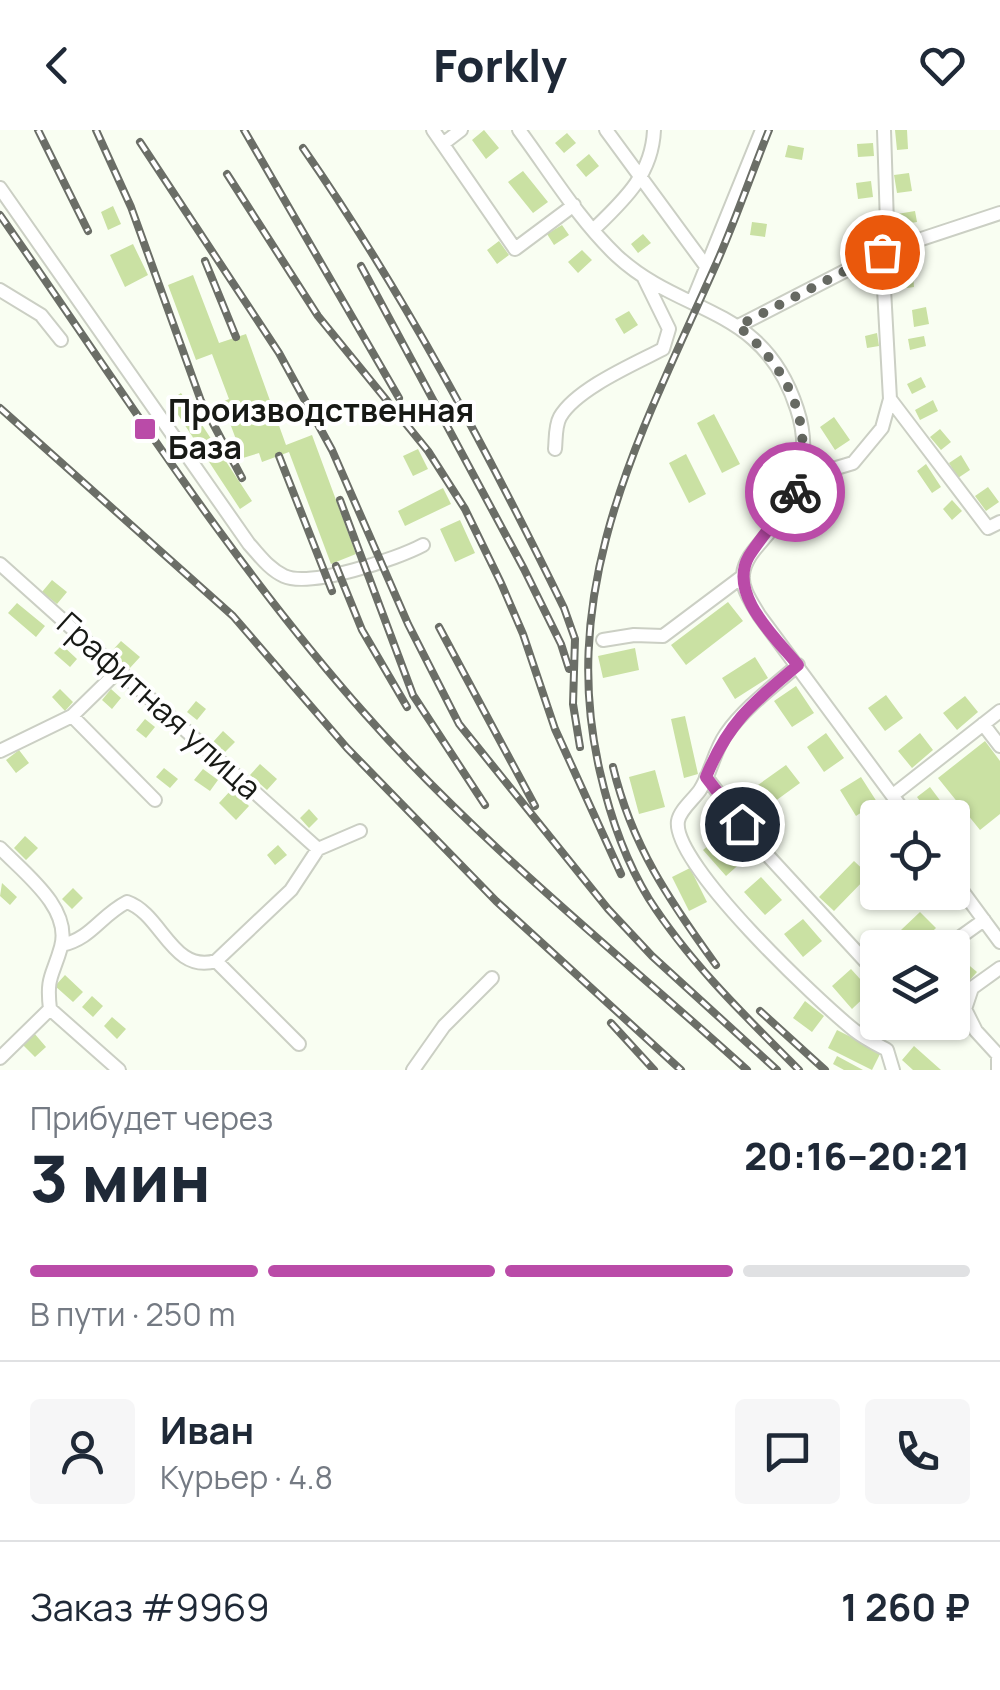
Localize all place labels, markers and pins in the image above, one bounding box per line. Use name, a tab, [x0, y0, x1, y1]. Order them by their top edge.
pin	[840, 210, 925, 295]
place label: Производственная База	[168, 388, 474, 469]
marker: Производственная База	[132, 416, 158, 442]
pin	[700, 782, 785, 867]

